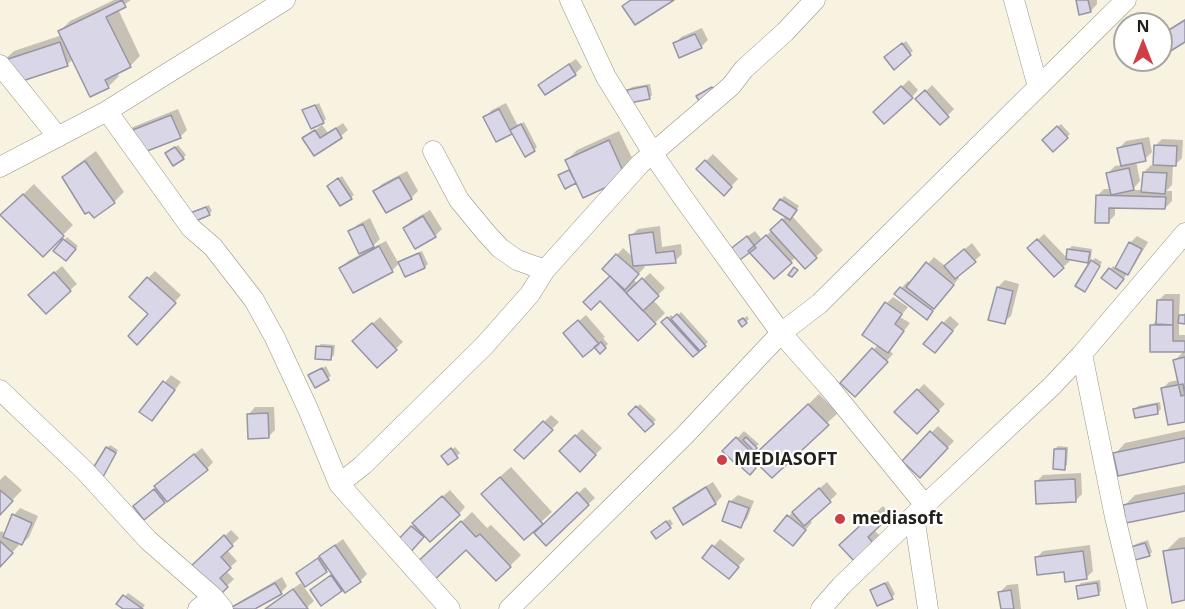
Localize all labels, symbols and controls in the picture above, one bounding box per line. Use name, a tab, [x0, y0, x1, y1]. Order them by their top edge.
north arrow	[1113, 12, 1173, 72]
text: N	[1136, 15, 1150, 37]
place label: MEDIASOFT	[734, 449, 837, 471]
marker: MEDIASOFT	[715, 453, 729, 467]
place label: mediasoft	[852, 508, 943, 530]
marker: mediasoft	[833, 512, 847, 526]

